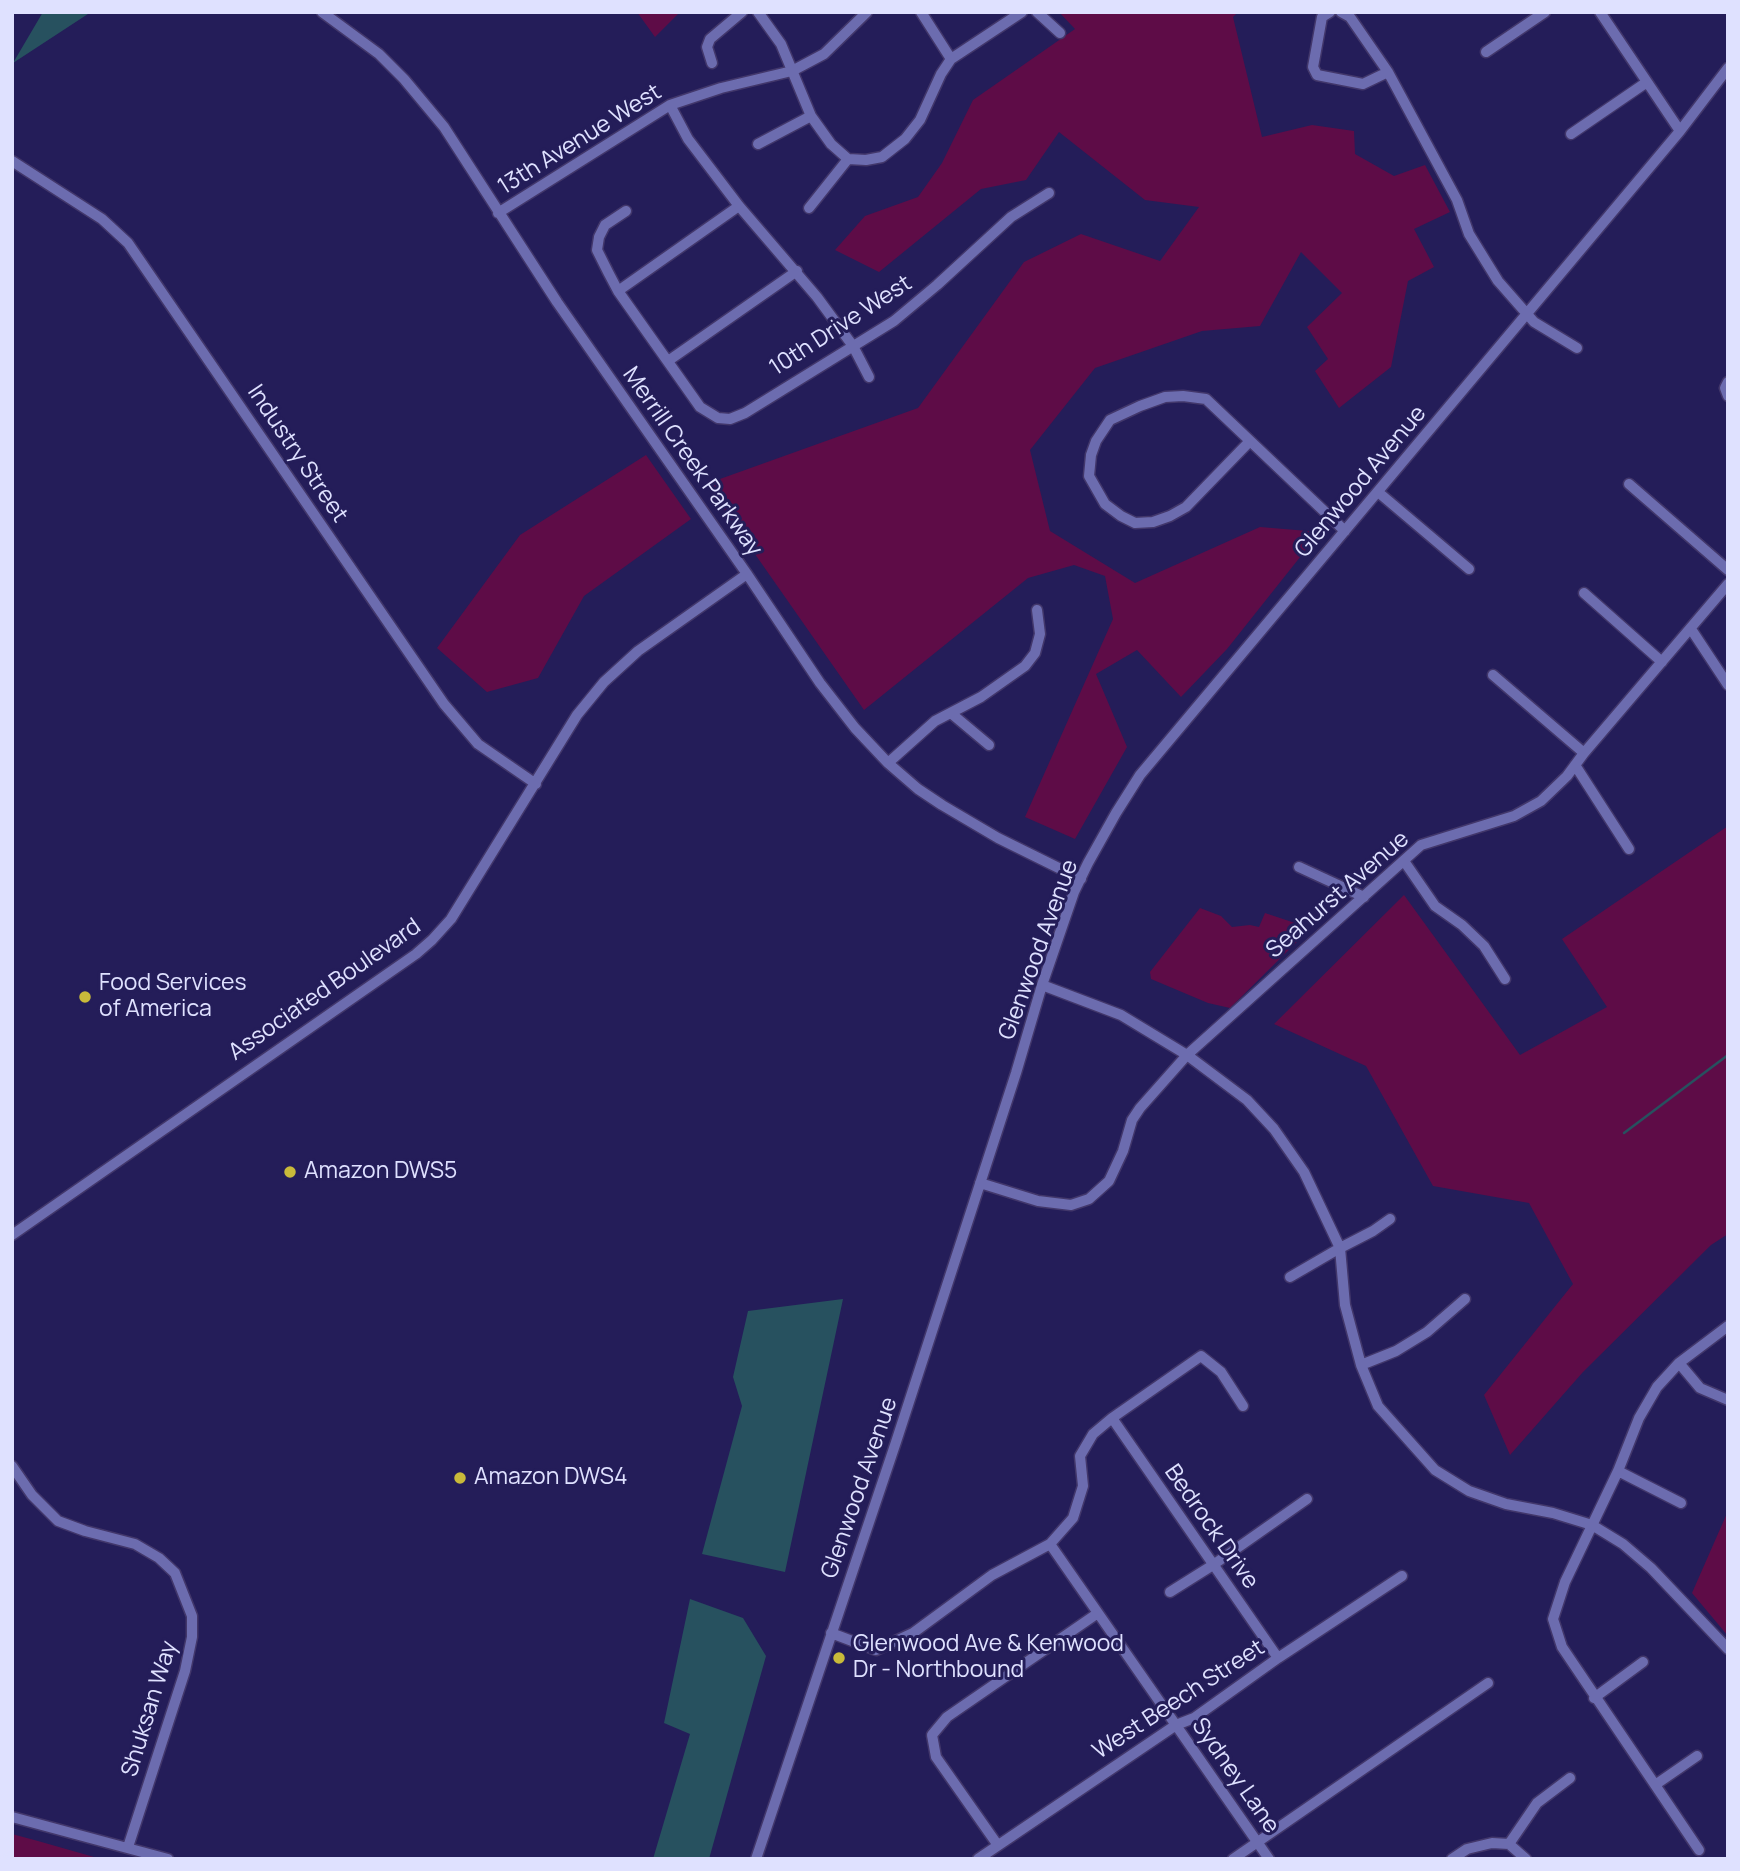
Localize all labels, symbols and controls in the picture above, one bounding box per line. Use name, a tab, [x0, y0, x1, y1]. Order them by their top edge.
street label: 13th Avenue West	[493, 79, 667, 201]
street label: 10th Drive West	[765, 270, 917, 382]
street label: Merrill Creek Parkway	[616, 362, 768, 562]
street label: Industry Street	[241, 380, 353, 528]
street label: Glenwood Avenue	[1289, 400, 1433, 564]
street label: Seahurst Avenue	[1261, 826, 1415, 964]
street label: Glenwood Avenue	[994, 856, 1084, 1044]
street label: Associated Boulevard	[224, 913, 426, 1067]
place label: Food Services of America	[99, 970, 247, 1024]
marker: Food Services of America	[77, 989, 93, 1005]
place label: Amazon DWS5	[304, 1158, 457, 1186]
marker: Amazon DWS5	[282, 1164, 298, 1180]
street label: Glenwood Avenue	[816, 1394, 904, 1582]
street label: Bedrock Drive	[1158, 1460, 1264, 1594]
place label: Amazon DWS4	[474, 1464, 628, 1492]
marker: Amazon DWS4	[452, 1470, 468, 1486]
place label: Glenwood Ave & Kenwood Dr - Northbound	[853, 1631, 1124, 1685]
street label: West Beech Street	[1088, 1634, 1270, 1766]
street label: Shuksan Way	[116, 1638, 184, 1780]
marker: Glenwood Ave & Kenwood Dr - Northbound	[831, 1650, 847, 1666]
street label: Sydney Lane	[1185, 1713, 1285, 1839]

